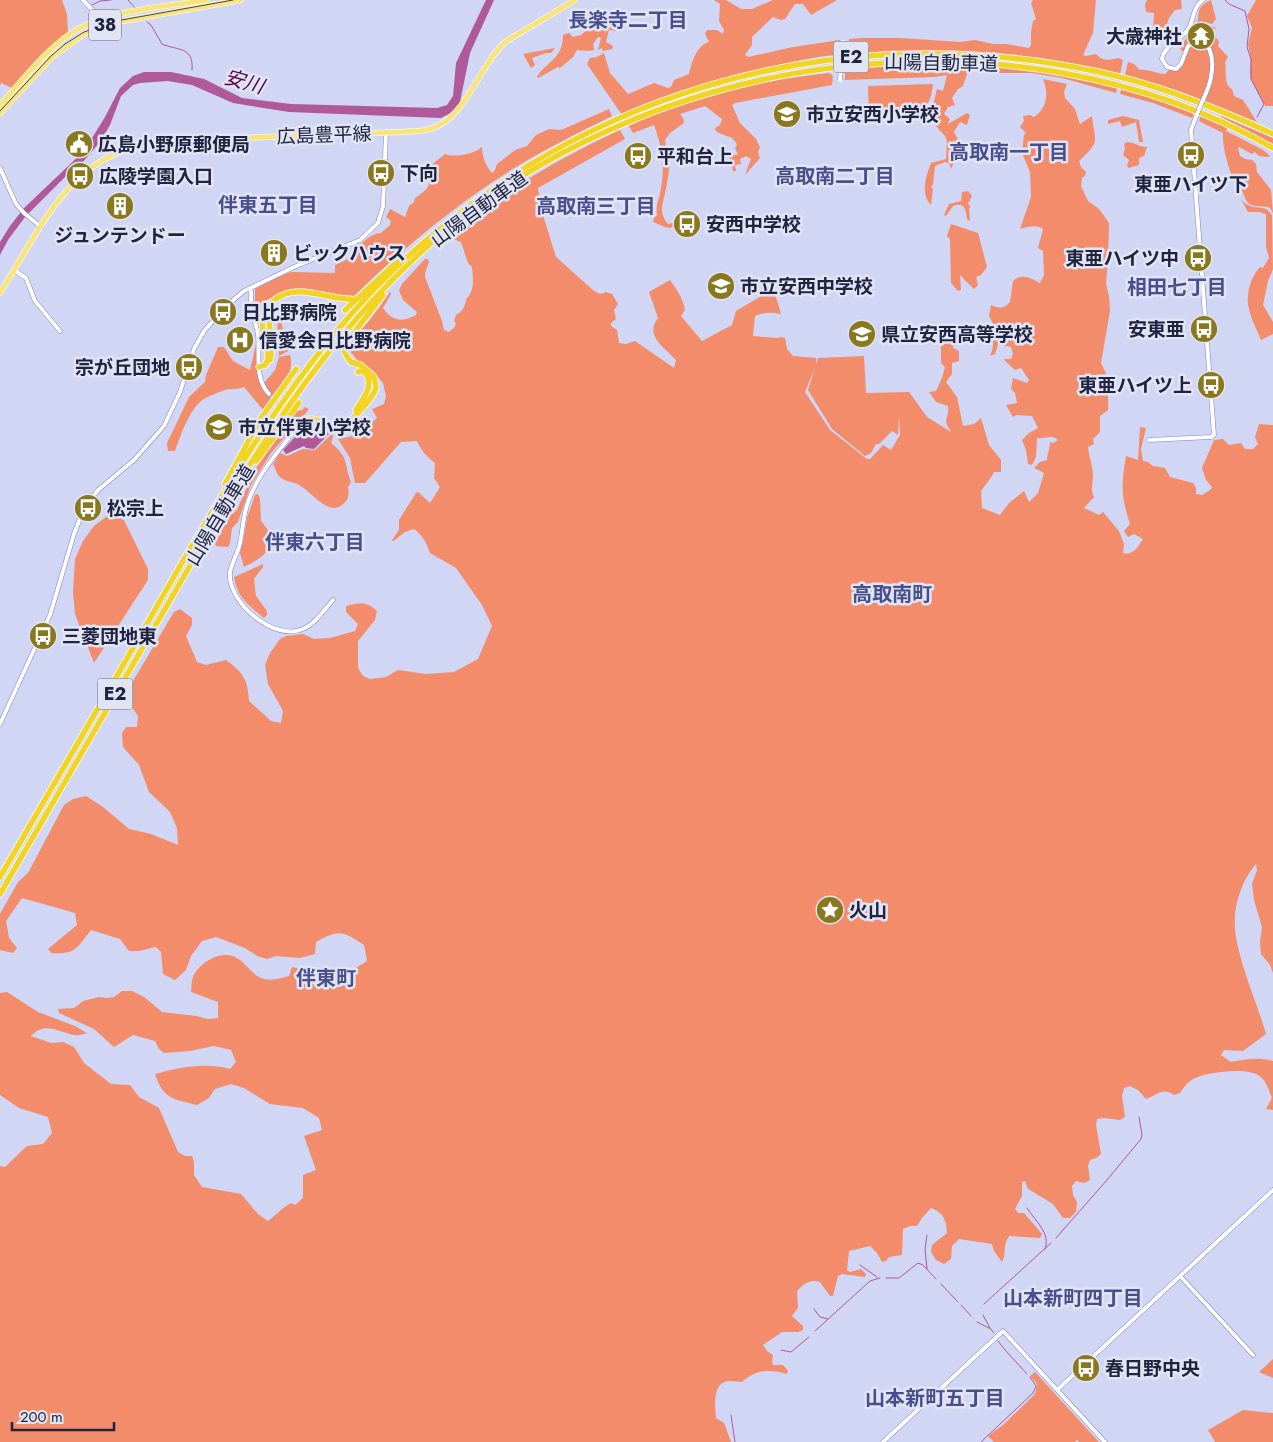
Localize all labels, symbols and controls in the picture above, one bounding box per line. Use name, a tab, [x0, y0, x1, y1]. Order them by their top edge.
district label: 長楽寺二丁目	[568, 6, 688, 35]
road number: 38	[89, 10, 121, 40]
temple icon: 大歳神社	[1186, 21, 1216, 51]
place label: 大歳神社	[1106, 23, 1182, 50]
road number: E2	[834, 42, 868, 72]
street label: 山陽自動車道	[884, 49, 998, 77]
water label: 安川	[221, 63, 269, 102]
school or university icon: 市立安西小学校	[772, 99, 802, 129]
place label: 市立安西小学校	[806, 101, 939, 128]
street label: 広島豊平線	[276, 120, 372, 150]
public building icon: 広島小野原郵便局	[64, 129, 94, 159]
place label: 広島小野原郵便局	[98, 131, 250, 158]
district label: 高取南一丁目	[949, 138, 1069, 167]
bus stop icon: 東亜ハイツ下	[1176, 140, 1206, 170]
bus stop icon: 平和台上	[623, 141, 653, 171]
place label: 平和台上	[657, 143, 733, 170]
bus stop icon: 下向	[366, 158, 396, 188]
place label: 下向	[400, 160, 438, 187]
bus stop icon: 広陵学園入口	[65, 161, 95, 191]
district label: 高取南二丁目	[775, 162, 895, 191]
place label: 広陵学園入口	[99, 163, 213, 190]
street label: 山陽自動車道	[425, 165, 533, 253]
place label: 東亜ハイツ下	[1134, 171, 1248, 198]
building icon: ジュンテンドー	[105, 191, 135, 221]
district label: 伴東五丁目	[218, 191, 318, 220]
district label: 高取南三丁目	[536, 192, 656, 221]
bus stop icon: 安西中学校	[672, 209, 702, 239]
place label: 安西中学校	[706, 211, 801, 238]
place label: ジュンテンドー	[54, 222, 186, 249]
building icon: ビックハウス	[259, 238, 289, 268]
place label: ビックハウス	[293, 240, 406, 267]
bus stop icon: 東亜ハイツ中	[1183, 243, 1213, 273]
place label: 東亜ハイツ中	[1065, 245, 1179, 272]
school or university icon: 市立安西中学校	[706, 271, 736, 301]
place label: 市立安西中学校	[740, 273, 873, 300]
district label: 相田七丁目	[1127, 273, 1227, 302]
bus stop icon: 日比野病院	[208, 297, 238, 327]
place label: 日比野病院	[242, 299, 337, 326]
bus stop icon: 安東亜	[1189, 314, 1219, 344]
place label: 安東亜	[1128, 316, 1185, 343]
school or university icon: 県立安西高等学校	[847, 319, 877, 349]
place label: 県立安西高等学校	[881, 321, 1033, 348]
hospital icon: 信愛会日比野病院	[225, 325, 255, 355]
place label: 信愛会日比野病院	[259, 327, 411, 354]
bus stop icon: 宗が丘団地	[174, 352, 204, 382]
place label: 宗が丘団地	[75, 354, 170, 381]
bus stop icon: 東亜ハイツ上	[1196, 370, 1226, 400]
place label: 東亜ハイツ上	[1078, 372, 1192, 399]
school or university icon: 市立伴東小学校	[204, 412, 234, 442]
place label: 市立伴東小学校	[238, 414, 371, 441]
street label: 山陽自動車道	[179, 459, 261, 571]
bus stop icon: 松宗上	[73, 493, 103, 523]
place label: 松宗上	[107, 495, 164, 522]
district label: 伴東六丁目	[265, 528, 365, 557]
district label: 高取南町	[852, 580, 932, 609]
bus stop icon: 三菱団地東	[28, 621, 58, 651]
place label: 三菱団地東	[62, 623, 157, 650]
road number: E2	[98, 679, 132, 710]
place icon: 火山	[815, 895, 845, 925]
place label: 火山	[849, 897, 887, 924]
district label: 伴東町	[296, 964, 356, 993]
district label: 山本新町四丁目	[1003, 1284, 1143, 1313]
bus stop icon: 春日野中央	[1071, 1353, 1101, 1383]
place label: 春日野中央	[1105, 1355, 1200, 1382]
district label: 山本新町五丁目	[865, 1384, 1005, 1413]
scale bar	[12, 1400, 115, 1432]
text: 200 m	[20, 1406, 63, 1428]

